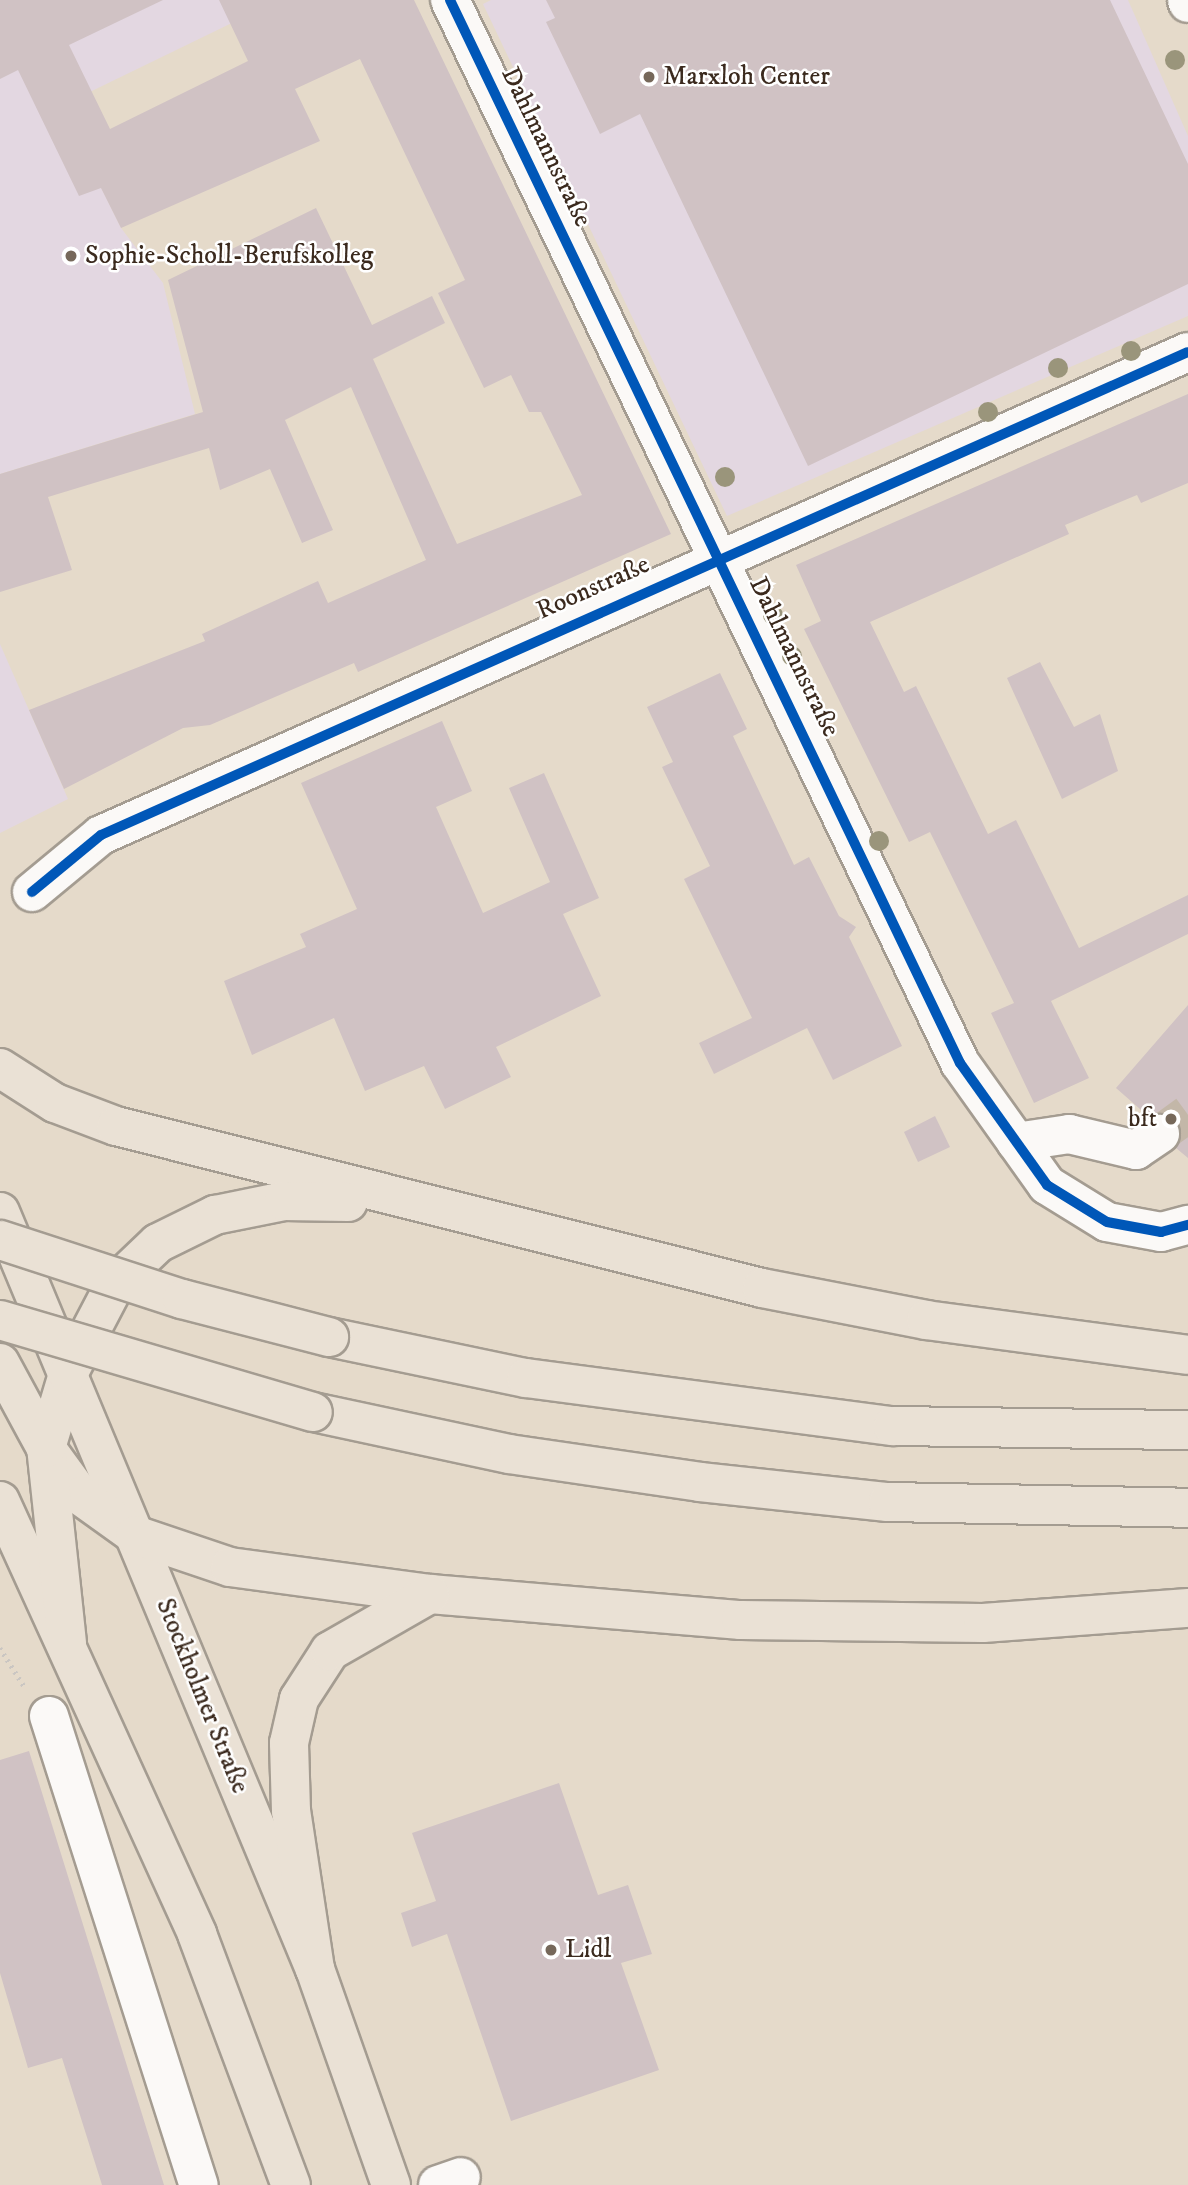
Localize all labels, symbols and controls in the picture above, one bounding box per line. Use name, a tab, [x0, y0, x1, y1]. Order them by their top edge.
place label: Marxloh Center	[663, 61, 830, 93]
street label: Dahlmannstraße	[494, 62, 598, 232]
marker: Marxloh Center	[641, 69, 657, 85]
place label: Sophie-Scholl-Berufskolleg	[85, 240, 373, 272]
marker: Sophie-Scholl-Berufskolleg	[63, 248, 79, 264]
street label: Roonstraße	[532, 549, 654, 627]
street label: Dahlmannstraße	[742, 572, 846, 742]
place label: bft	[1128, 1103, 1157, 1135]
marker: bft	[1163, 1111, 1179, 1127]
street label: Stockholmer Straße	[149, 1594, 255, 1798]
place label: Lidl	[565, 1934, 611, 1966]
marker: Lidl	[543, 1942, 559, 1958]

